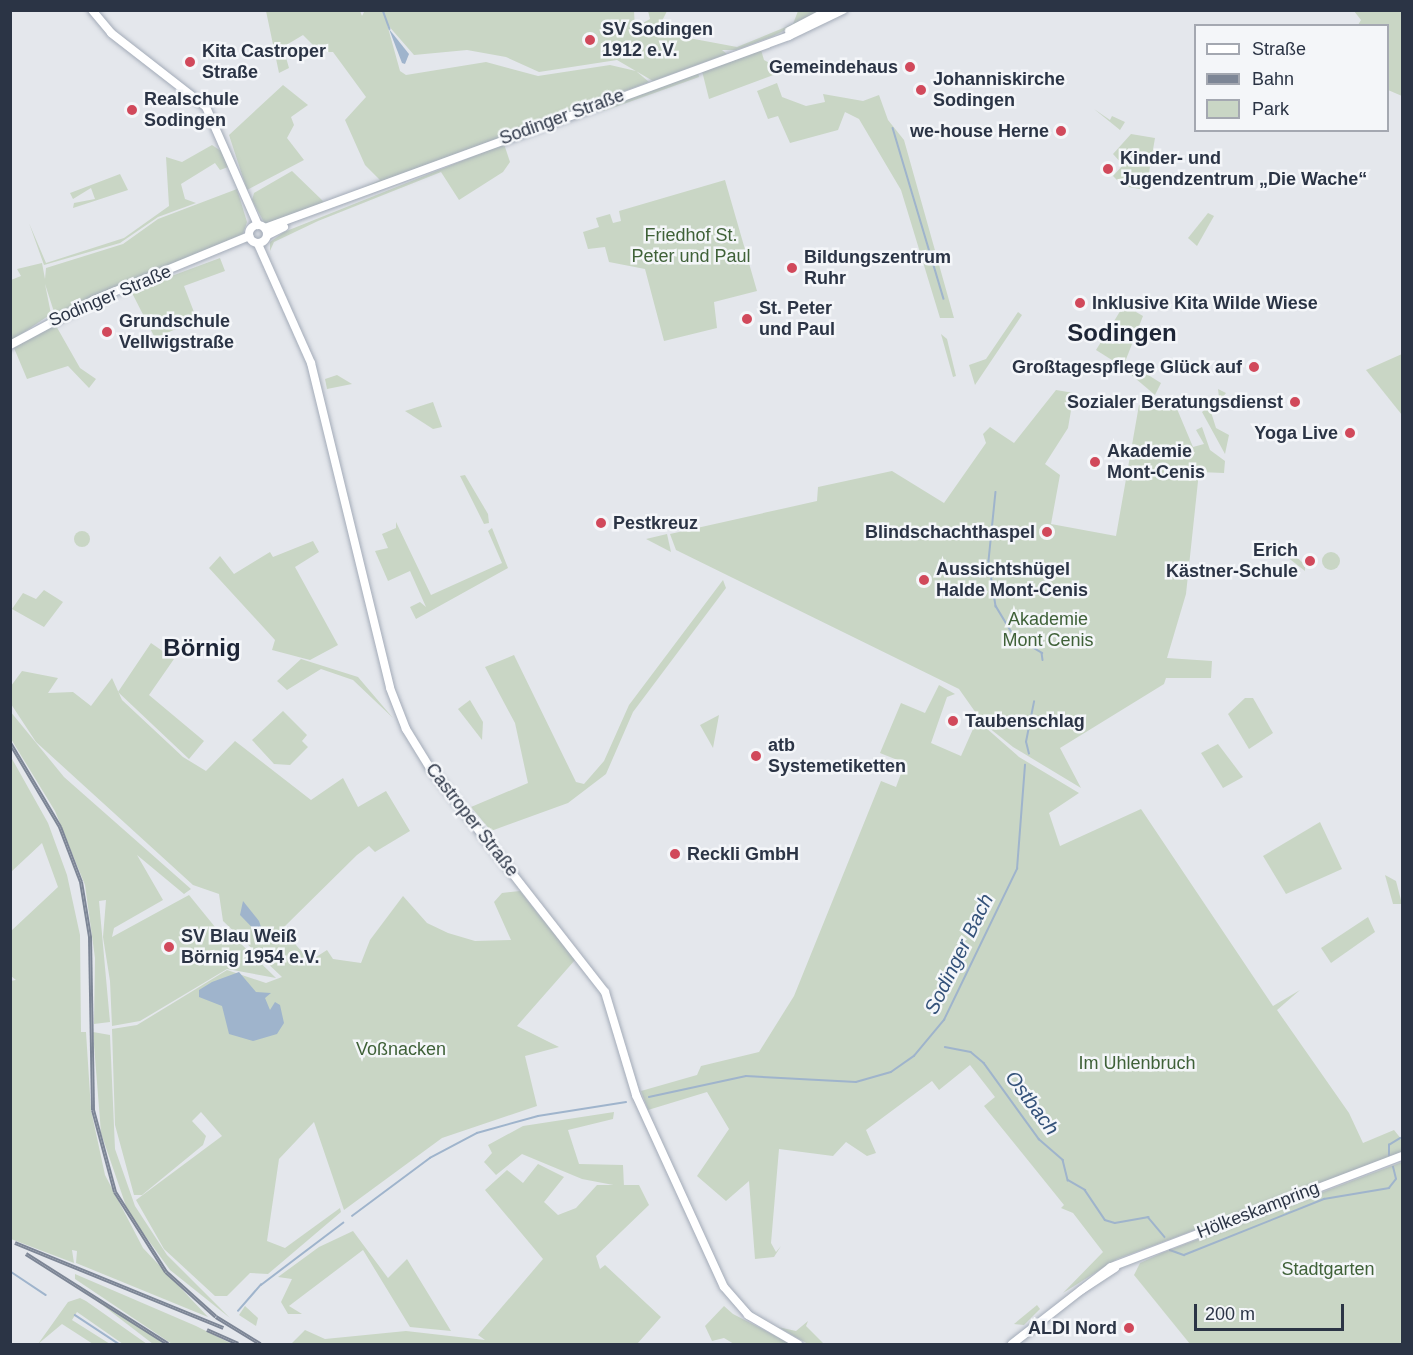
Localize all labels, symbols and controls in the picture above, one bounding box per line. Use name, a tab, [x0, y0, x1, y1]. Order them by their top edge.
place label: SV Sodingen 1912 e.V.	[602, 19, 713, 62]
legend	[1194, 24, 1389, 132]
marker: SV Sodingen 1912 e.V.	[583, 33, 597, 47]
text: Straße	[1252, 39, 1306, 59]
place label: Kita Castroper Straße	[202, 41, 326, 84]
marker: Kita Castroper Straße	[183, 55, 197, 69]
place label: Gemeindehaus	[769, 56, 898, 78]
marker: Gemeindehaus	[903, 60, 917, 74]
place label: Johanniskirche Sodingen	[933, 69, 1065, 112]
text: Bahn	[1252, 69, 1294, 89]
marker: Johanniskirche Sodingen	[914, 83, 928, 97]
street label: Sodinger Straße	[497, 84, 627, 150]
place label: Realschule Sodingen	[144, 89, 239, 132]
text: Park	[1252, 99, 1289, 119]
marker: Realschule Sodingen	[125, 103, 139, 117]
place label: we-house Herne	[910, 120, 1049, 142]
marker: we-house Herne	[1054, 124, 1068, 138]
place label: Kinder- und Jugendzentrum „Die Wache“	[1120, 148, 1367, 190]
marker: Kinder- und Jugendzentrum „Die Wache“	[1101, 162, 1115, 176]
park label: Friedhof St. Peter und Paul	[631, 225, 751, 268]
place label: Bildungszentrum Ruhr	[804, 247, 951, 290]
street label: Sodinger Straße	[45, 260, 175, 332]
marker: Bildungszentrum Ruhr	[785, 261, 799, 275]
place label: Inklusive Kita Wilde Wiese	[1092, 292, 1318, 314]
marker: Inklusive Kita Wilde Wiese	[1073, 296, 1087, 310]
place label: St. Peter und Paul	[759, 298, 835, 340]
place label: Grundschule Vellwigstraße	[119, 311, 234, 354]
marker: St. Peter und Paul	[740, 312, 754, 326]
district label: Sodingen	[1067, 319, 1177, 347]
marker: Grundschule Vellwigstraße	[100, 325, 114, 339]
place label: Großtagespflege Glück auf	[1012, 356, 1242, 378]
marker: Großtagespflege Glück auf	[1247, 360, 1261, 374]
place label: Sozialer Beratungsdienst	[1067, 391, 1283, 413]
marker: Sozialer Beratungsdienst	[1288, 395, 1302, 409]
place label: Yoga Live	[1254, 422, 1338, 444]
marker: Yoga Live	[1343, 426, 1357, 440]
place label: Akademie Mont-Cenis	[1107, 441, 1205, 484]
marker: Akademie Mont-Cenis	[1088, 455, 1102, 469]
place label: Pestkreuz	[613, 512, 698, 534]
marker: Pestkreuz	[594, 516, 608, 530]
place label: Blindschachthaspel	[865, 521, 1035, 543]
marker: Blindschachthaspel	[1040, 525, 1054, 539]
place label: Erich Kästner-Schule	[1166, 540, 1298, 582]
marker: Erich Kästner-Schule	[1303, 554, 1317, 568]
place label: Aussichtshügel Halde Mont-Cenis	[936, 559, 1088, 602]
marker: Aussichtshügel Halde Mont-Cenis	[917, 573, 931, 587]
park label: Akademie Mont Cenis	[1002, 609, 1094, 652]
district label: Börnig	[163, 634, 241, 662]
place label: Taubenschlag	[965, 710, 1085, 732]
marker: Taubenschlag	[946, 714, 960, 728]
place label: atb Systemetiketten	[768, 735, 906, 777]
marker: atb Systemetiketten	[749, 749, 763, 763]
street label: Castroper Straße	[421, 759, 523, 881]
place label: Reckli GmbH	[687, 843, 799, 865]
marker: Reckli GmbH	[668, 847, 682, 861]
water label: Sodinger Bach	[919, 890, 999, 1018]
place label: SV Blau Weiß Börnig 1954 e.V.	[181, 926, 319, 968]
marker: SV Blau Weiß Börnig 1954 e.V.	[162, 940, 176, 954]
park label: Voßnacken	[356, 1038, 446, 1060]
park label: Im Uhlenbruch	[1078, 1052, 1196, 1074]
water label: Ostbach	[1000, 1066, 1064, 1140]
street label: Hölkeskampring	[1194, 1177, 1322, 1243]
park label: Stadtgarten	[1281, 1258, 1375, 1280]
scale bar	[1197, 1292, 1347, 1330]
text: 200 m	[1205, 1304, 1255, 1324]
place label: ALDI Nord	[1028, 1317, 1117, 1339]
marker: ALDI Nord	[1122, 1321, 1136, 1335]

